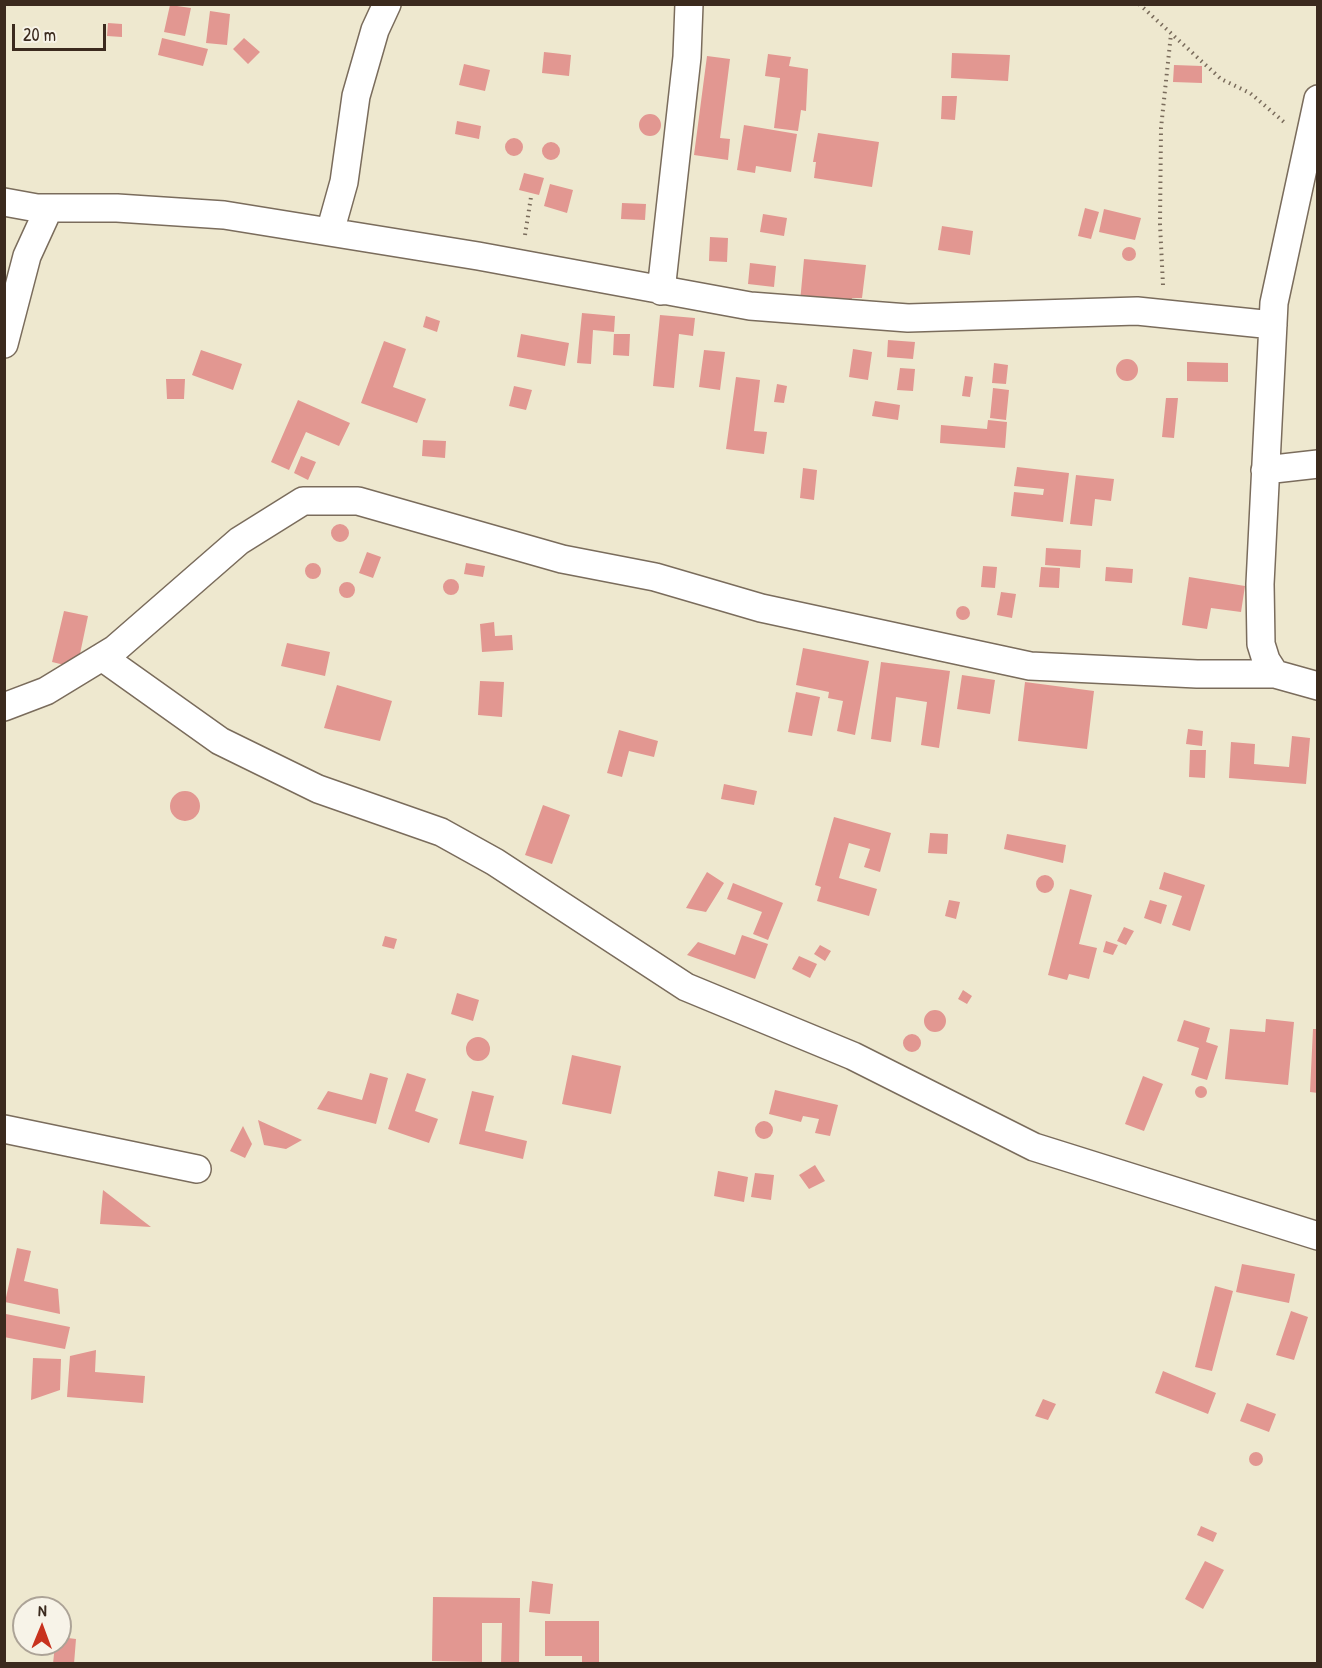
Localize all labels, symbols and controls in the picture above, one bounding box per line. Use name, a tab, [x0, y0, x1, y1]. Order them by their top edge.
scale bar	[15, 12, 110, 50]
text: 20 m	[23, 22, 56, 47]
north arrow	[12, 1596, 72, 1656]
text: N	[38, 1599, 47, 1621]

